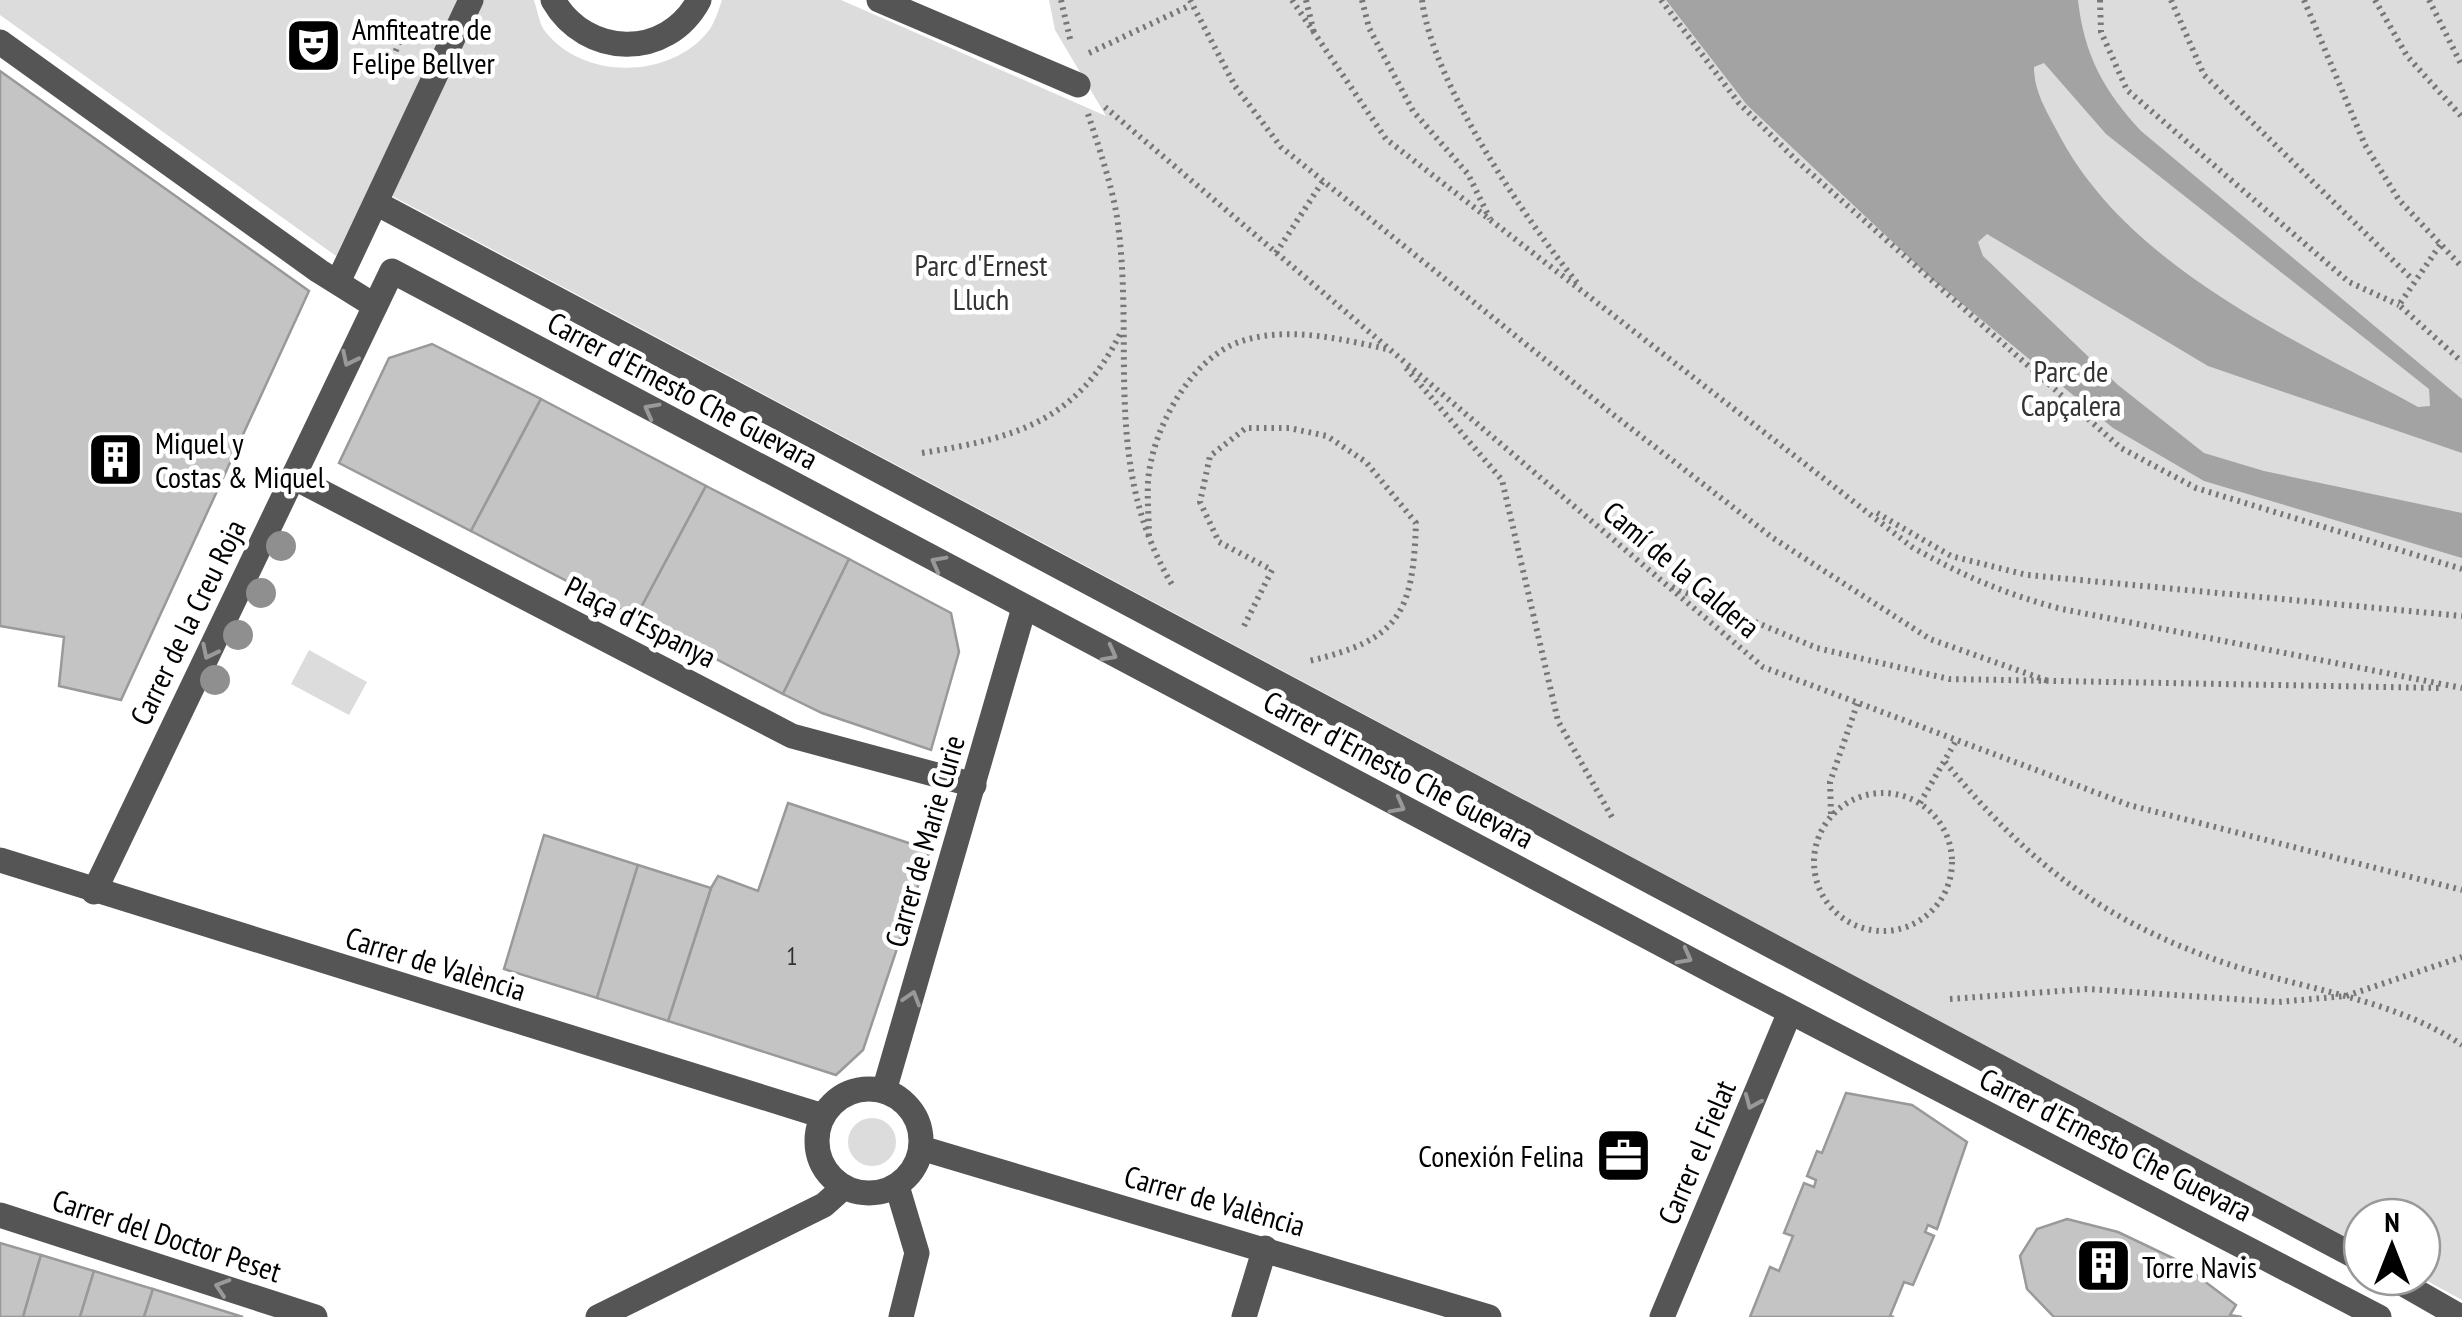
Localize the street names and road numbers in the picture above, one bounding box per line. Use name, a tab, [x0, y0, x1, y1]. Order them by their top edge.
street label: Carrer d'Ernesto Che Guevara	[541, 302, 825, 478]
street label: Camí de la Caldera	[1596, 492, 1768, 646]
street label: Carrer de la Creu Roja	[120, 513, 254, 731]
street label: Plaça d'Espanya	[559, 566, 723, 676]
street label: Carrer d'Ernesto Che Guevara	[1257, 681, 1541, 857]
street label: Carrer de Marie Curie	[875, 731, 973, 951]
street label: Carrer de València	[341, 917, 531, 1009]
street label: Carrer d'Ernesto Che Guevara	[1973, 1058, 2259, 1230]
street label: Carrer el Fielat	[1648, 1073, 1744, 1230]
street label: Carrer de València	[1120, 1156, 1310, 1244]
street label: Carrer del Doctor Peset	[48, 1180, 287, 1291]

